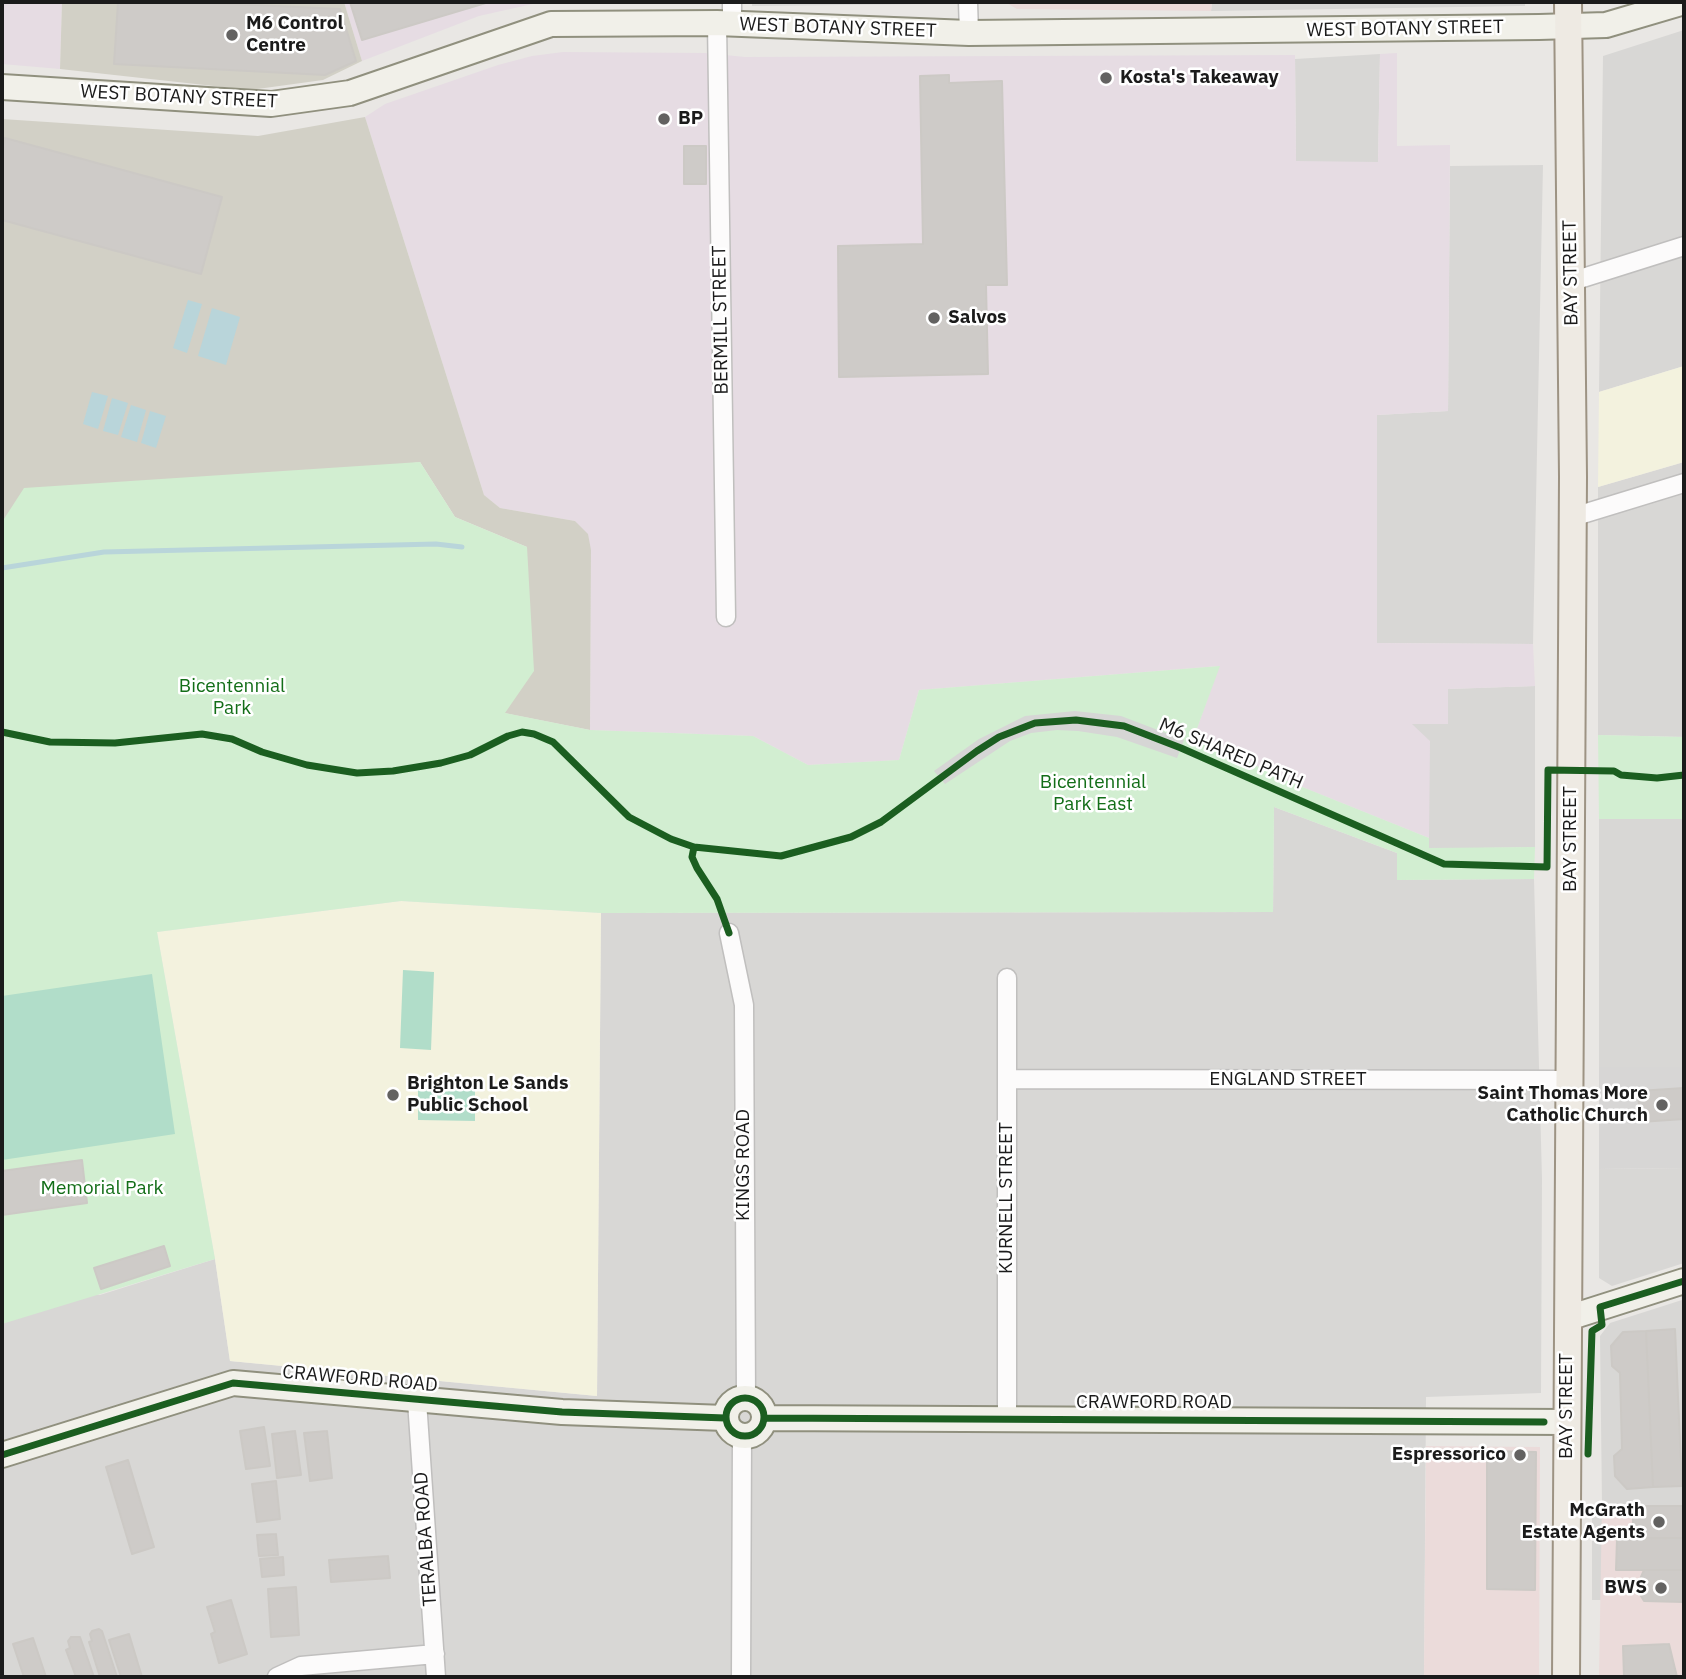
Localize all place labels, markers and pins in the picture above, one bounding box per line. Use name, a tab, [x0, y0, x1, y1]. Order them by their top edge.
place label: M6 Control Centre	[246, 13, 343, 57]
marker: M6 Control Centre	[224, 27, 240, 43]
place label: Kosta's Takeaway	[1120, 67, 1279, 89]
marker: Kosta's Takeaway	[1098, 70, 1114, 86]
place label: BP	[678, 108, 703, 130]
marker: BP	[656, 111, 672, 127]
place label: Salvos	[948, 307, 1007, 329]
marker: Salvos	[926, 310, 942, 326]
place label: Brighton Le Sands Public School	[407, 1073, 568, 1117]
place label: Saint Thomas More Catholic Church	[1477, 1083, 1648, 1127]
marker: Brighton Le Sands Public School	[385, 1087, 401, 1103]
marker: Saint Thomas More Catholic Church	[1654, 1097, 1670, 1113]
place label: Espressorico	[1392, 1444, 1506, 1466]
marker: Espressorico	[1512, 1447, 1528, 1463]
place label: McGrath Estate Agents	[1521, 1500, 1645, 1544]
marker: McGrath Estate Agents	[1651, 1514, 1667, 1530]
place label: BWS	[1604, 1577, 1647, 1599]
marker: BWS	[1653, 1580, 1669, 1596]

